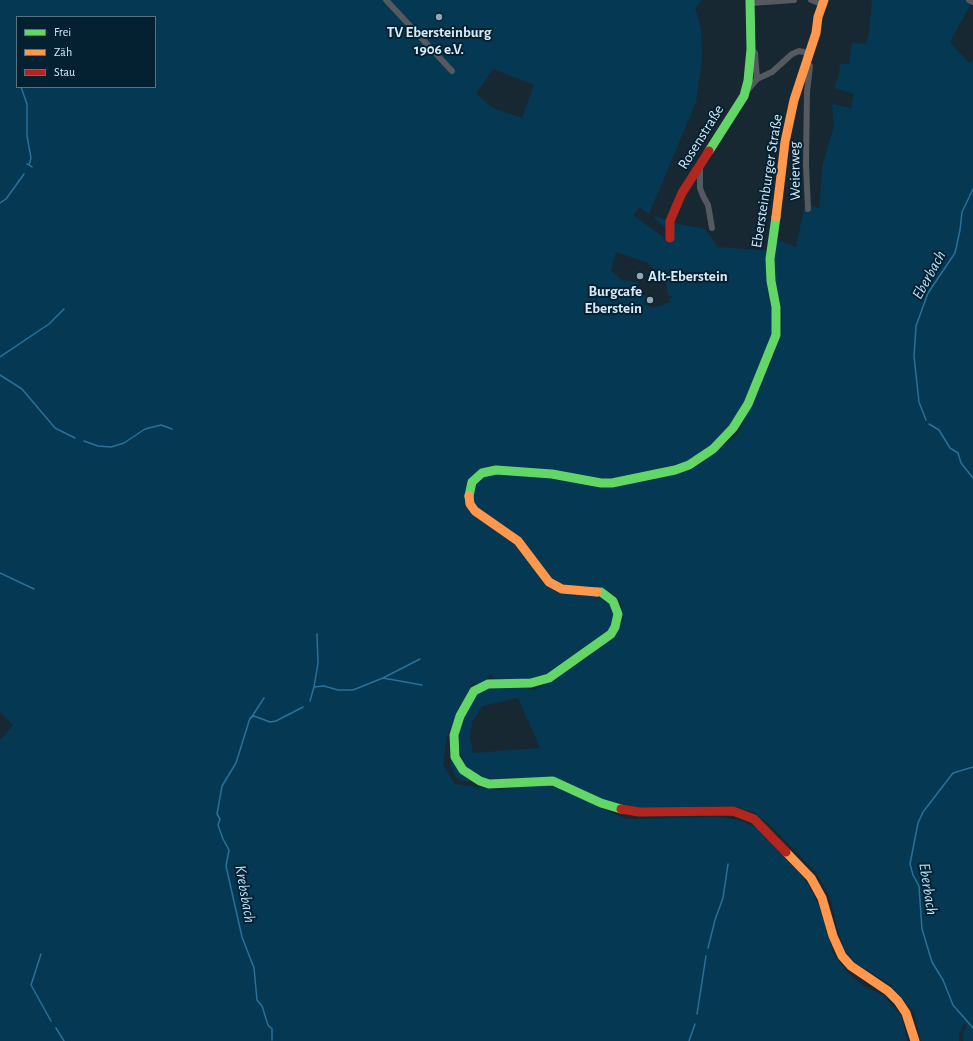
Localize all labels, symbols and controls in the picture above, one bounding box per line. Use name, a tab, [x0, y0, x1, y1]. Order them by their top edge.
marker: TV Ebersteinburg 1906 e.V.	[434, 12, 444, 22]
legend	[16, 16, 156, 88]
place label: TV Ebersteinburg 1906 e.V.	[387, 23, 491, 58]
text: Frei	[54, 26, 71, 38]
text: Zäh	[54, 46, 72, 58]
text: Stau	[54, 66, 75, 78]
street label: Rosenstraße	[674, 101, 728, 173]
street label: Ebersteinburger Straße	[748, 113, 786, 249]
street label: Weierweg	[785, 141, 805, 201]
water label: Eberbach	[908, 247, 950, 303]
place label: Alt-Eberstein	[648, 267, 728, 285]
marker: Alt-Eberstein	[635, 271, 645, 281]
place label: Burgcafe Eberstein	[584, 282, 642, 317]
marker: Burgcafe Eberstein	[645, 295, 655, 305]
water label: Eberbach	[914, 862, 942, 916]
water label: Krebsbach	[230, 863, 260, 925]

